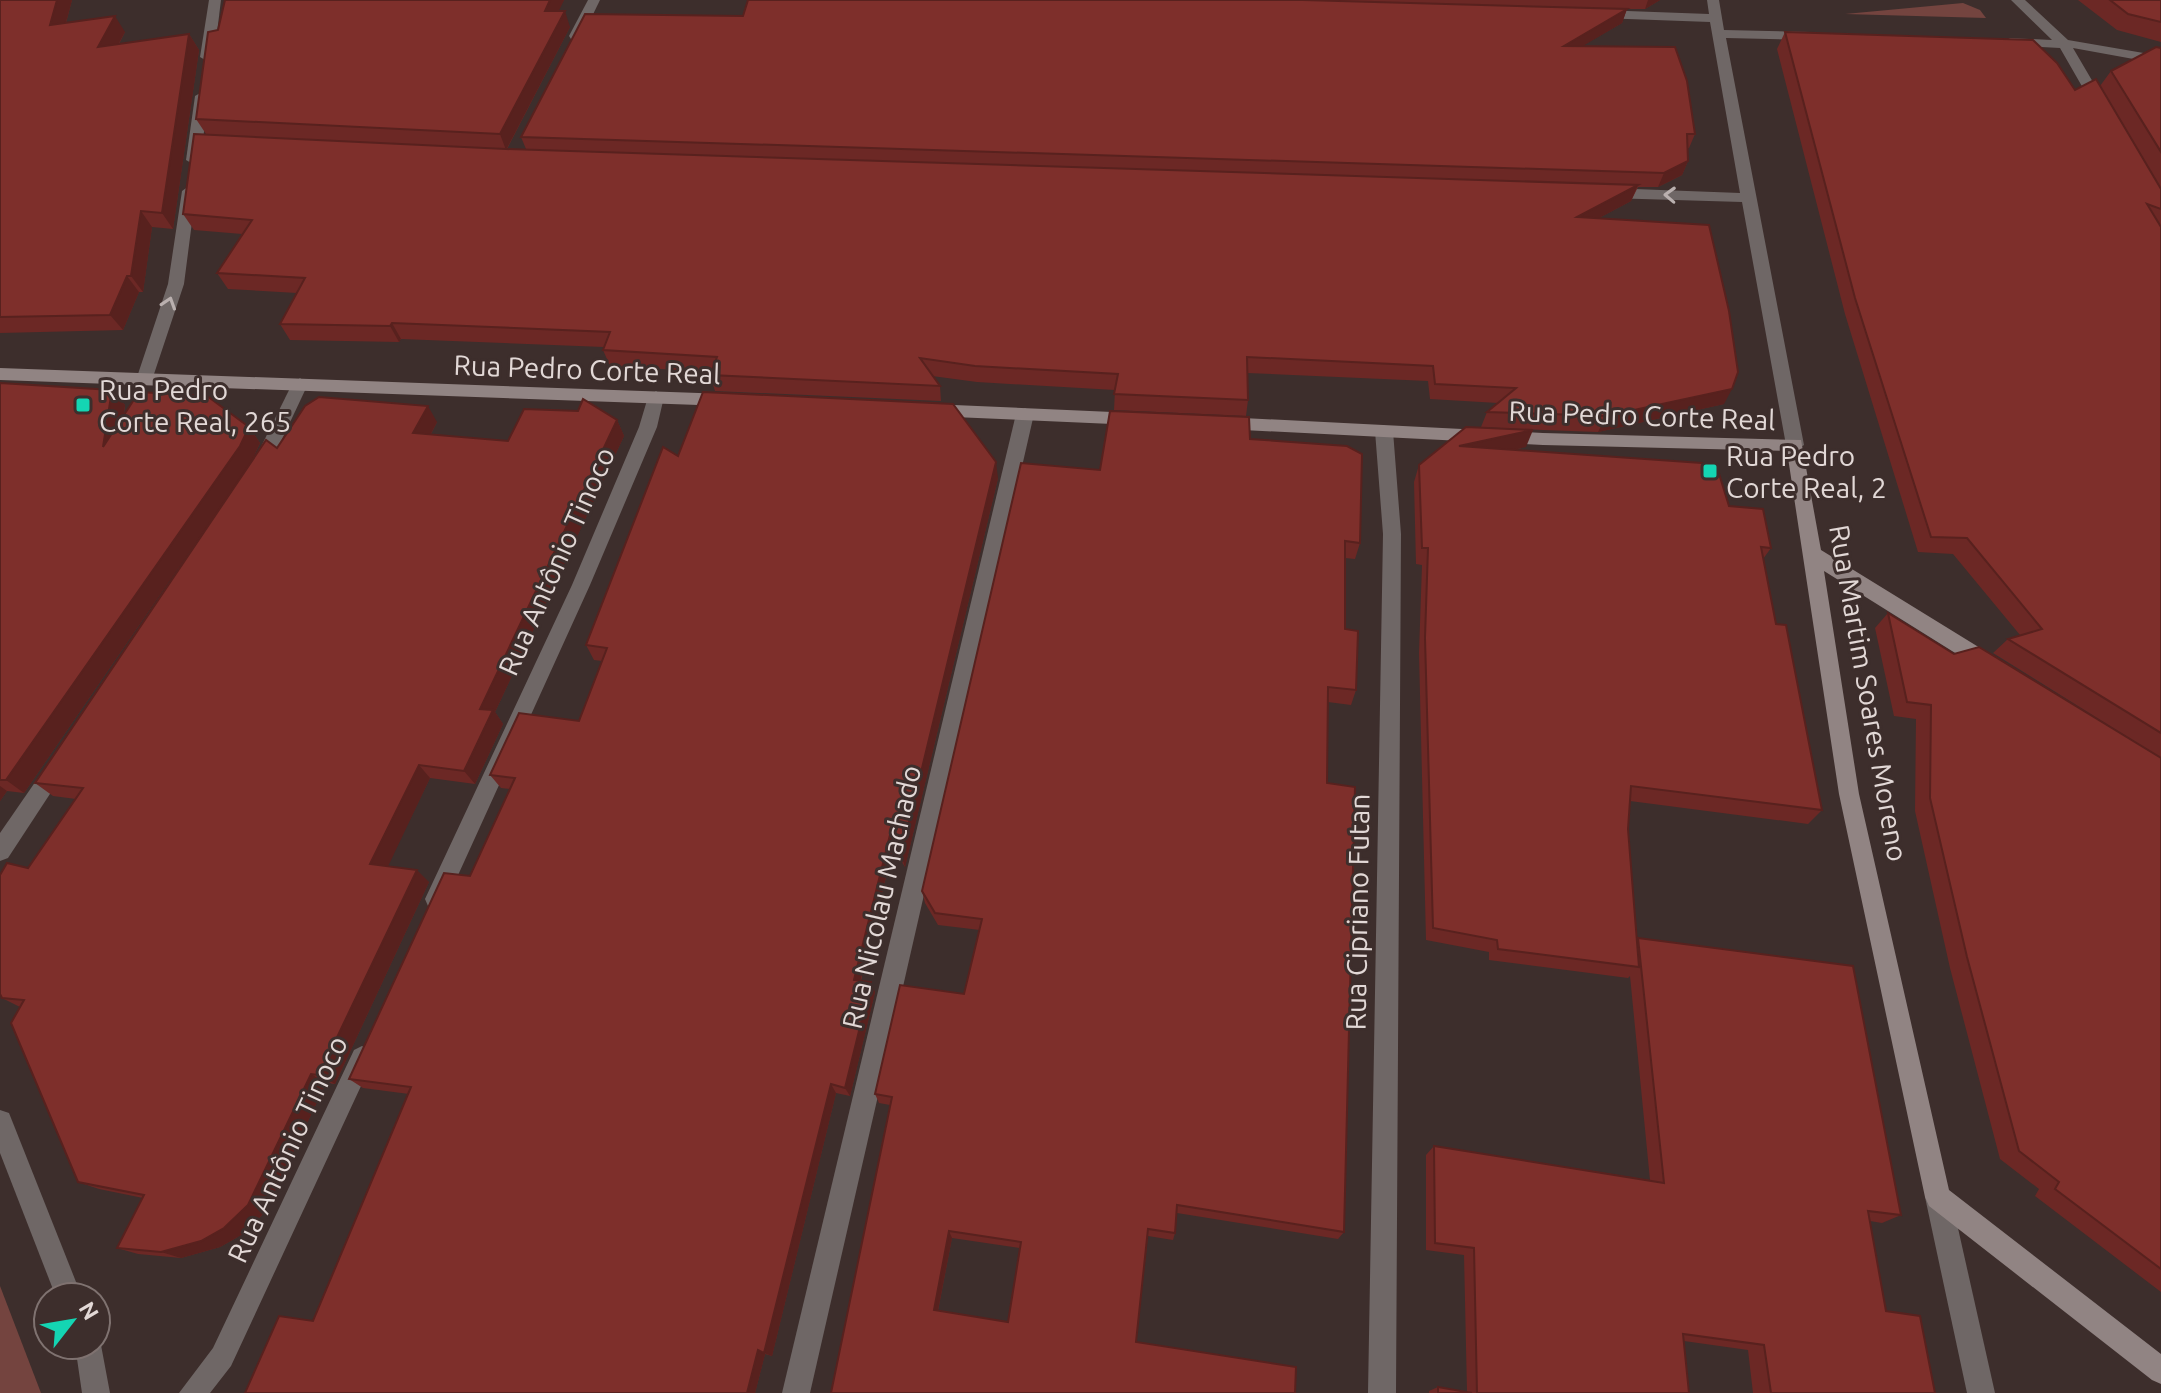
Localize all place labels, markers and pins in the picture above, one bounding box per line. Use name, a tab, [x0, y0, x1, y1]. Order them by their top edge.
place label: Rua Pedro Corte Real, 265	[99, 374, 291, 437]
marker: Rua Pedro Corte Real, 265	[74, 396, 92, 414]
place label: Rua Pedro Corte Real, 2	[1726, 440, 1887, 503]
marker: Rua Pedro Corte Real, 2	[1701, 462, 1719, 480]

